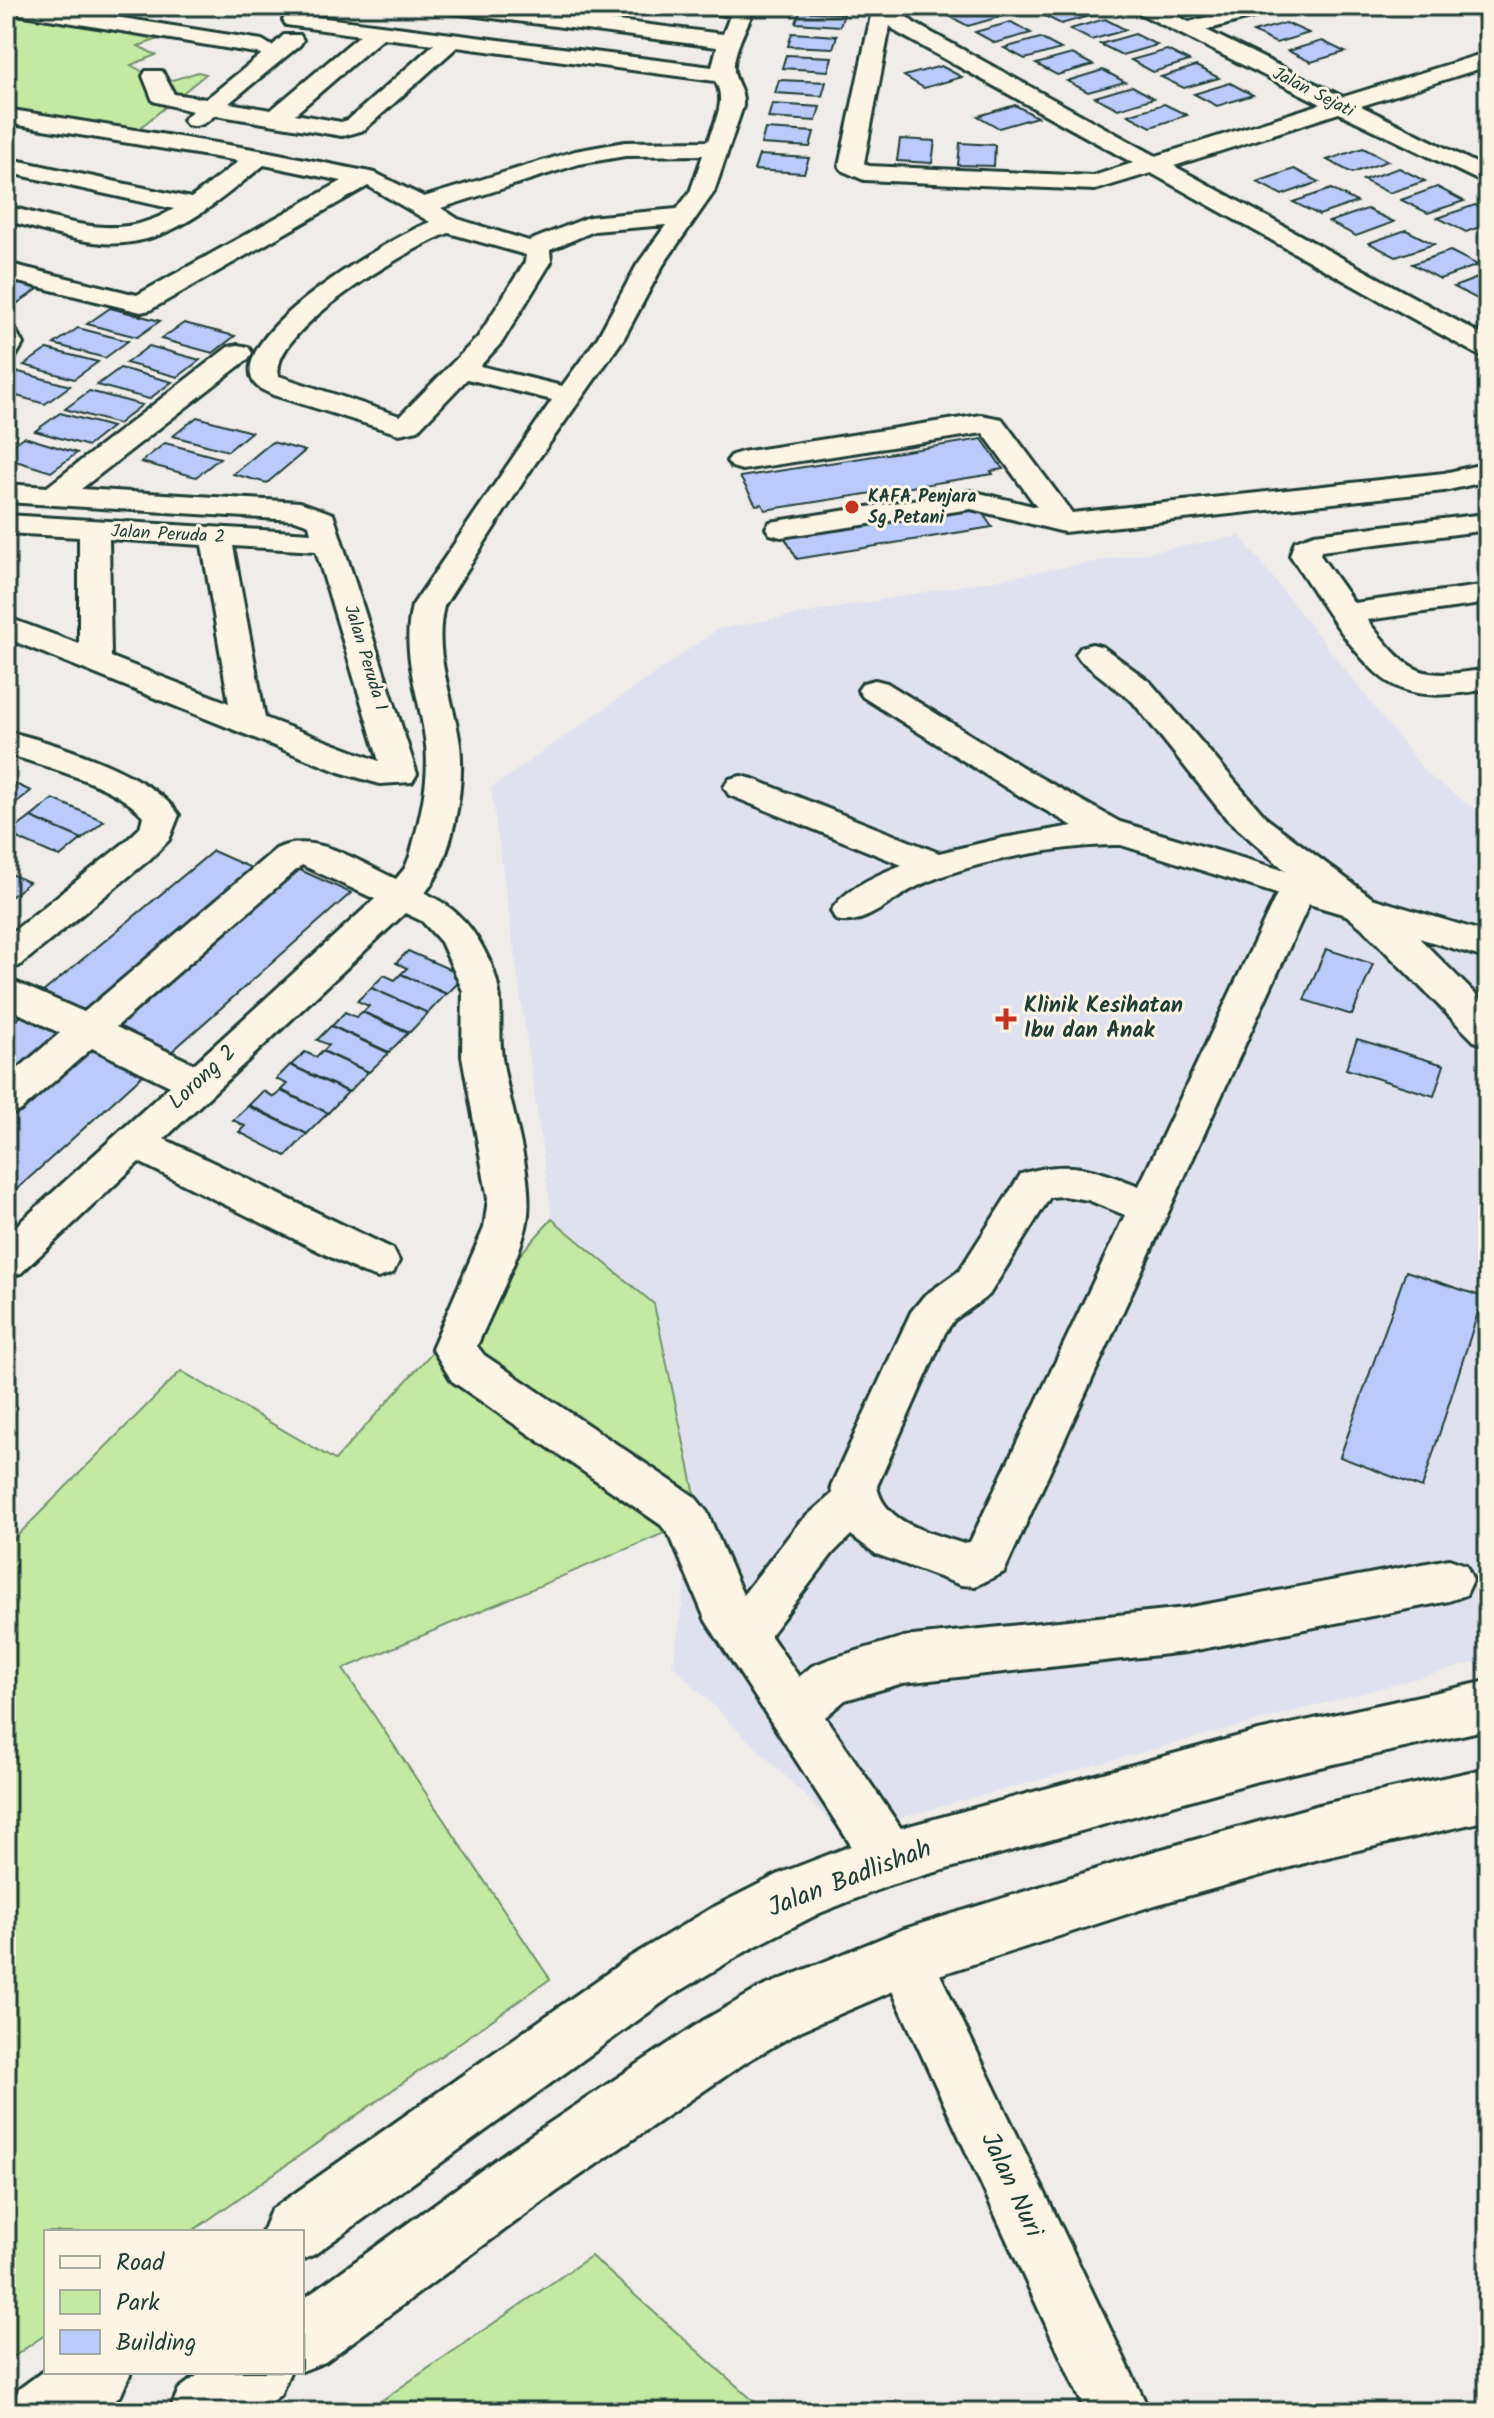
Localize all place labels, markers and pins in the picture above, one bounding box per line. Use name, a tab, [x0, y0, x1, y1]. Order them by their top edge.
place label: KAFA Penjara Sg Petani	[868, 483, 976, 533]
marker: KAFA Penjara Sg Petani	[843, 498, 861, 516]
place label: Klinik Kesihatan Ibu dan Anak	[1024, 989, 1183, 1049]
marker: Klinik Kesihatan Ibu dan Anak	[995, 1008, 1017, 1030]

